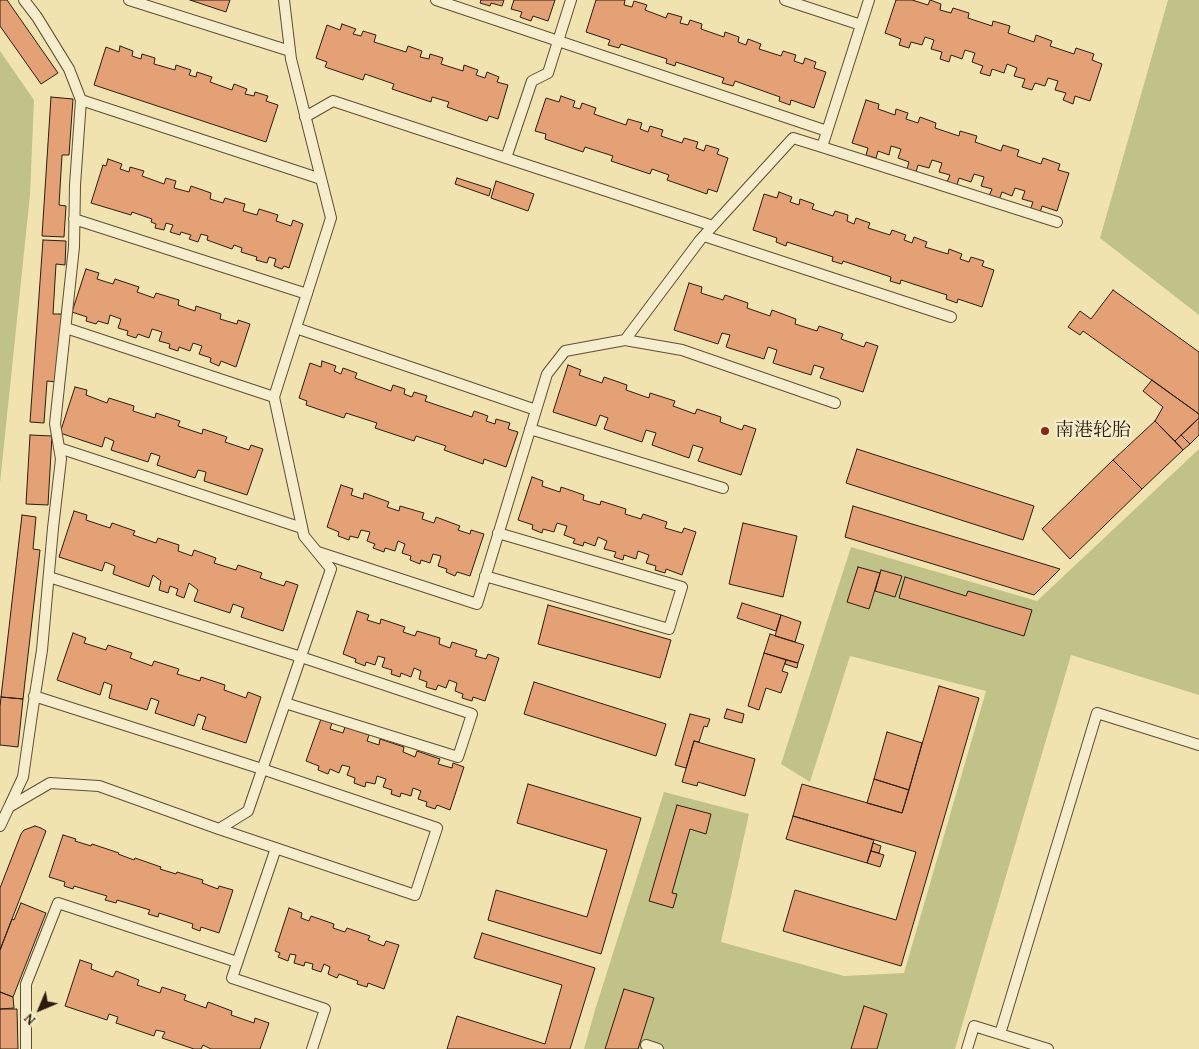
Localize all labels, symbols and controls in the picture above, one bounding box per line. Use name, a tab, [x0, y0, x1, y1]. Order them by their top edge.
place label: 南港轮胎	[1055, 420, 1131, 442]
marker: 南港轮胎	[1039, 425, 1051, 437]
north arrow	[15, 984, 65, 1034]
text: N	[19, 1009, 40, 1030]

